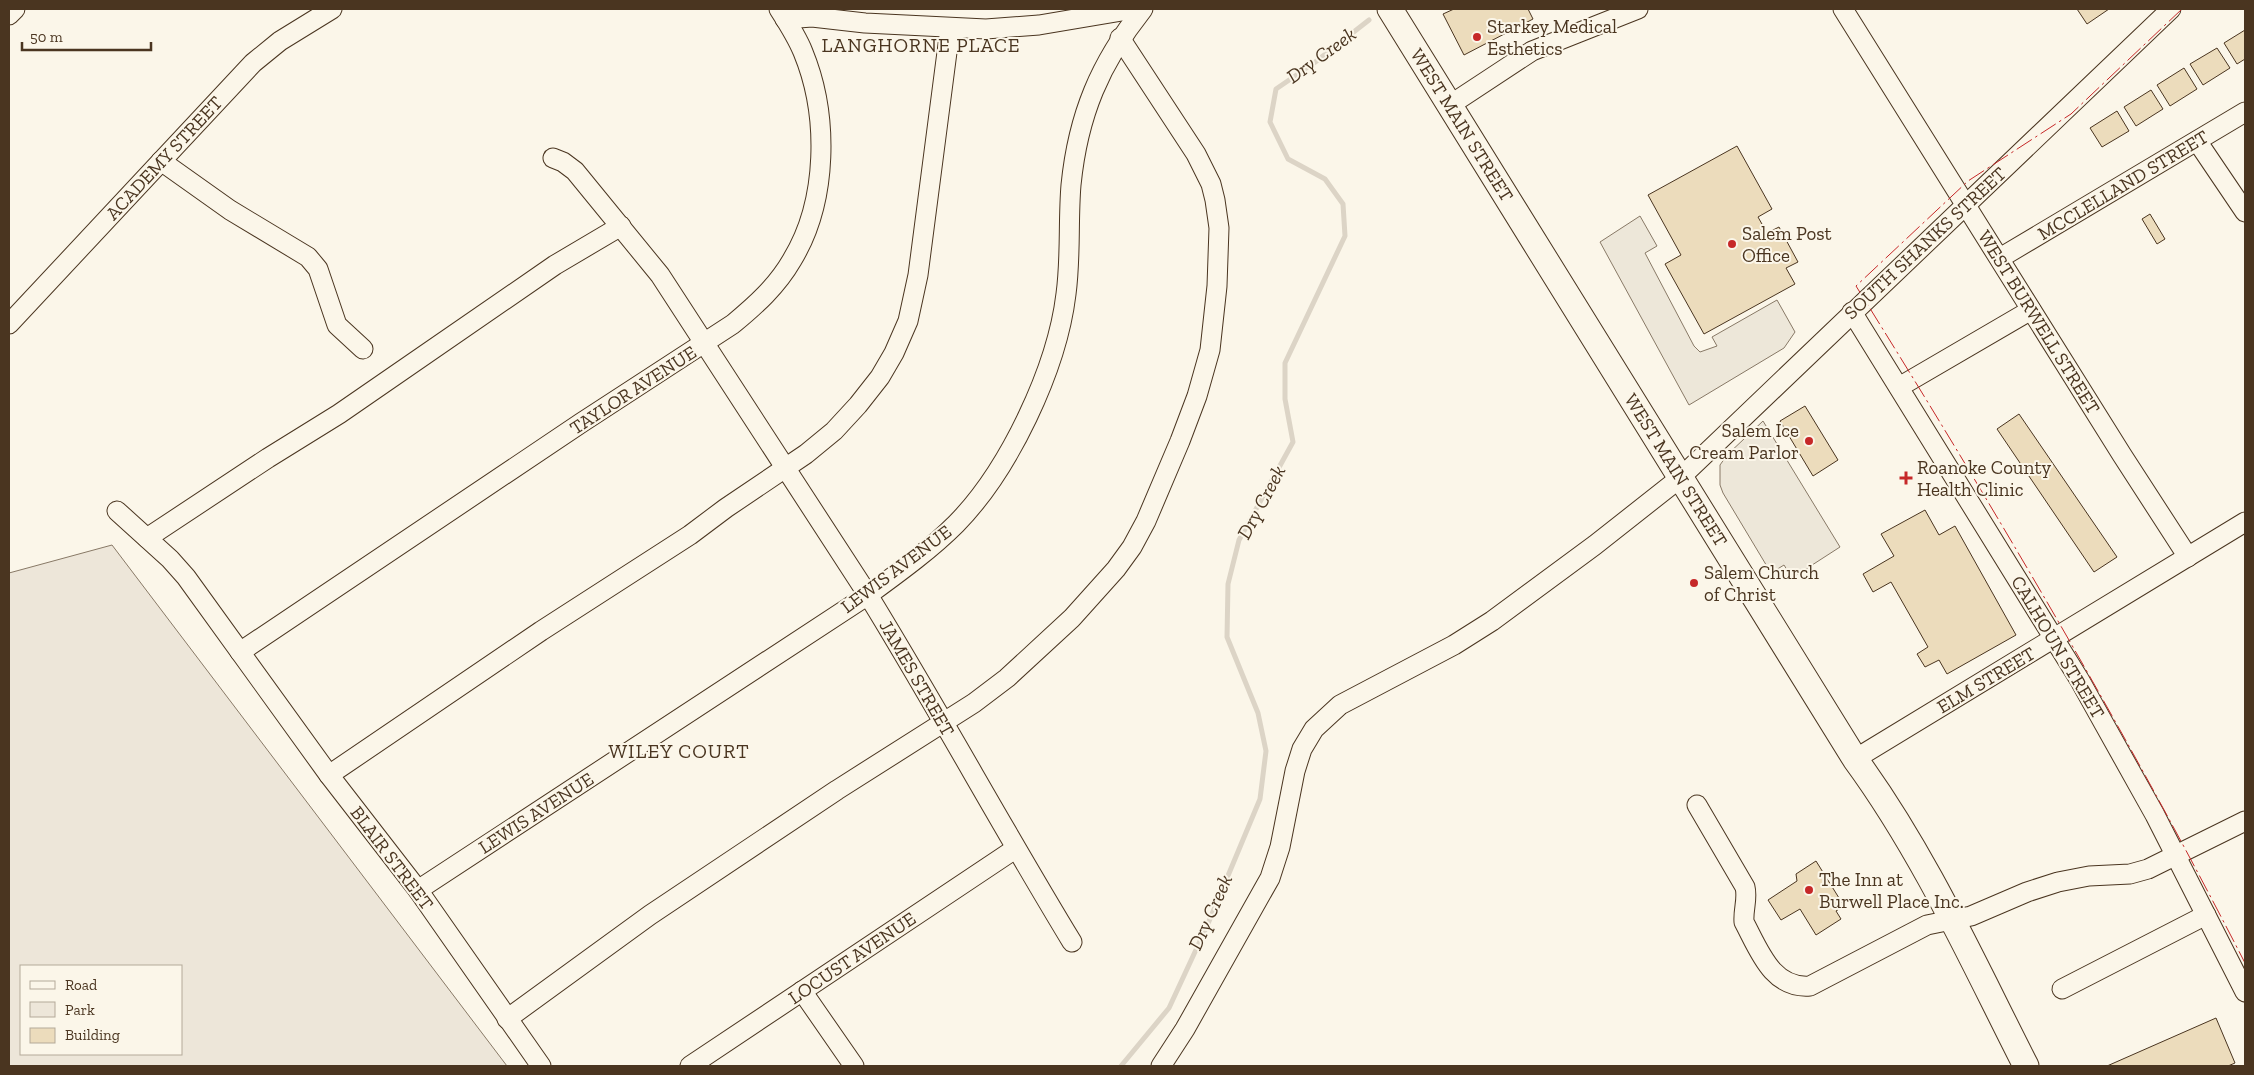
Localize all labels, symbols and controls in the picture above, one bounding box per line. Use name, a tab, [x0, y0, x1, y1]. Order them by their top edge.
place label: Starkey Medical Esthetics	[1487, 15, 1617, 60]
scale bar	[22, 20, 151, 52]
water label: Dry Creek	[1282, 22, 1361, 88]
text: 50 m	[30, 28, 63, 46]
marker: Starkey Medical Esthetics	[1471, 31, 1483, 43]
district label: LANGHORNE PLACE	[821, 33, 1021, 57]
street label: WEST MAIN STREET	[1406, 44, 1519, 206]
street label: ACADEMY STREET	[101, 91, 227, 225]
street label: MCCLELLAND STREET	[2033, 125, 2213, 245]
street label: SOUTH SHANKS STREET	[1839, 162, 2011, 324]
place label: Salem Post Office	[1742, 222, 1832, 267]
street label: WEST BURWELL STREET	[1973, 226, 2105, 418]
marker: Salem Post Office	[1726, 238, 1738, 250]
street label: TAYLOR AVENUE	[565, 341, 701, 439]
street label: WEST MAIN STREET	[1620, 389, 1733, 551]
place label: Salem Ice Cream Parlor	[1689, 419, 1799, 464]
marker: Salem Ice Cream Parlor	[1803, 435, 1815, 447]
place label: Roanoke County Health Clinic	[1917, 456, 2051, 501]
water label: Dry Creek	[1232, 461, 1290, 543]
marker: Roanoke County Health Clinic	[1899, 471, 1913, 485]
street label: LEWIS AVENUE	[836, 520, 956, 618]
place label: Salem Church of Christ	[1704, 561, 1819, 606]
street label: CALHOUN STREET	[2006, 571, 2110, 723]
marker: Salem Church of Christ	[1688, 577, 1700, 589]
street label: JAMES STREET	[874, 616, 960, 740]
street label: ELM STREET	[1933, 642, 2039, 718]
district label: WILEY COURT	[608, 739, 750, 763]
street label: LEWIS AVENUE	[474, 767, 598, 859]
street label: BLAIR STREET	[345, 802, 439, 915]
place label: The Inn at Burwell Place Inc.	[1819, 868, 1964, 913]
water label: Dry Creek	[1183, 870, 1237, 953]
marker: The Inn at Burwell Place Inc.	[1803, 884, 1815, 896]
street label: LOCUST AVENUE	[784, 907, 920, 1009]
legend	[20, 965, 182, 1055]
text: Road	[65, 976, 98, 994]
text: Park	[65, 1001, 95, 1019]
text: Building	[65, 1026, 120, 1044]

